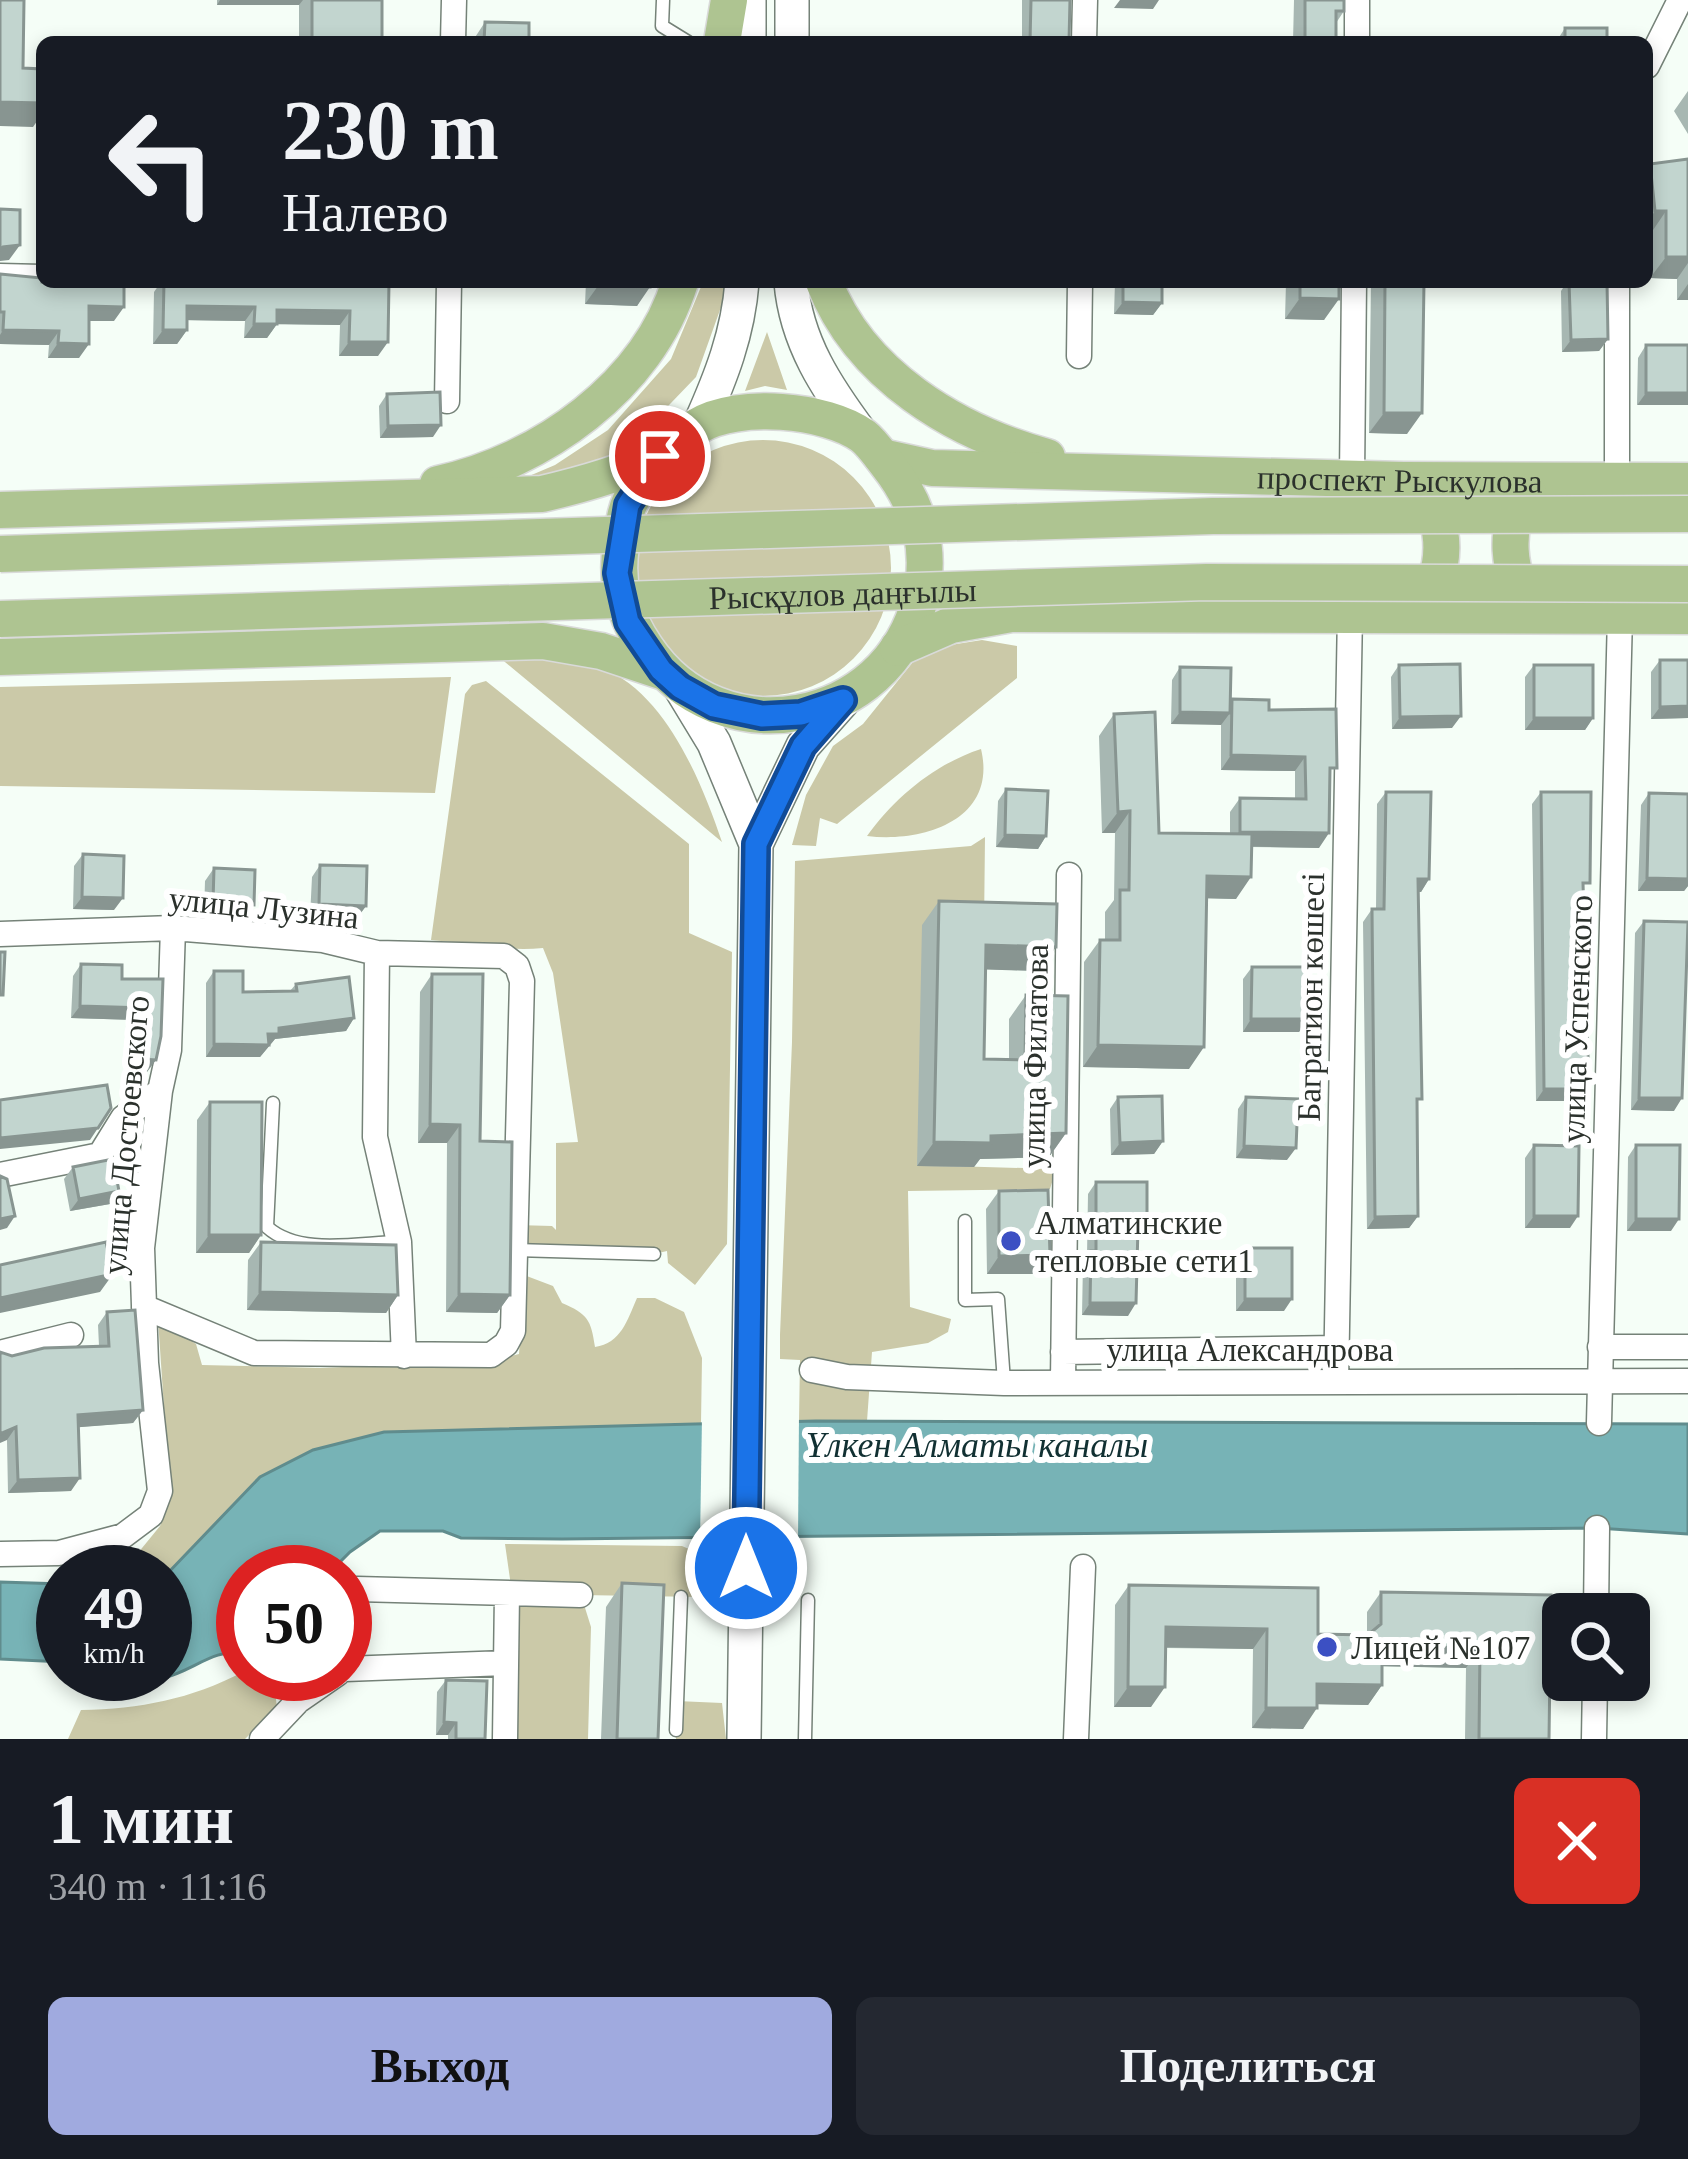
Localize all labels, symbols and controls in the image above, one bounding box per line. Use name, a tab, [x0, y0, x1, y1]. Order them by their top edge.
icon: left	[84, 84, 240, 240]
text: 230 m	[282, 84, 499, 177]
text: Налево	[282, 183, 448, 243]
pin	[609, 405, 711, 507]
icon: arrive	[627, 423, 693, 489]
street label: проспект Рыскулова	[1257, 459, 1543, 499]
street label: Рысқұлов даңғылы	[708, 572, 977, 616]
street label: Багратион көшесі	[1291, 872, 1331, 1122]
street label: улица Лузина	[167, 880, 361, 936]
street label: улица Успенского	[1555, 894, 1599, 1144]
street label: улица Филатова	[1015, 943, 1055, 1168]
street label: улица Достоевского	[96, 994, 156, 1276]
place label: Алматинские тепловые сети1	[1035, 1205, 1254, 1279]
marker: Алматинские тепловые сети1	[998, 1228, 1024, 1254]
street label: улица Александрова	[1107, 1332, 1394, 1368]
water label: Үлкен Алматы каналы	[806, 1425, 1148, 1465]
position arrow	[683, 1505, 809, 1631]
speed limit sign: 50	[216, 1545, 372, 1701]
text: 49	[84, 1575, 144, 1641]
map controls	[1542, 1593, 1650, 1701]
button: search	[1542, 1593, 1650, 1701]
place label: Лицей №107	[1351, 1630, 1530, 1666]
marker: Лицей №107	[1314, 1634, 1340, 1660]
text: km/h	[83, 1636, 145, 1669]
button: close	[1514, 1778, 1640, 1904]
text: 1 мин	[48, 1779, 234, 1859]
text: 340 m · 11:16	[48, 1865, 266, 1908]
button: Выход	[48, 1997, 832, 2135]
button: Поделиться	[856, 1997, 1640, 2135]

